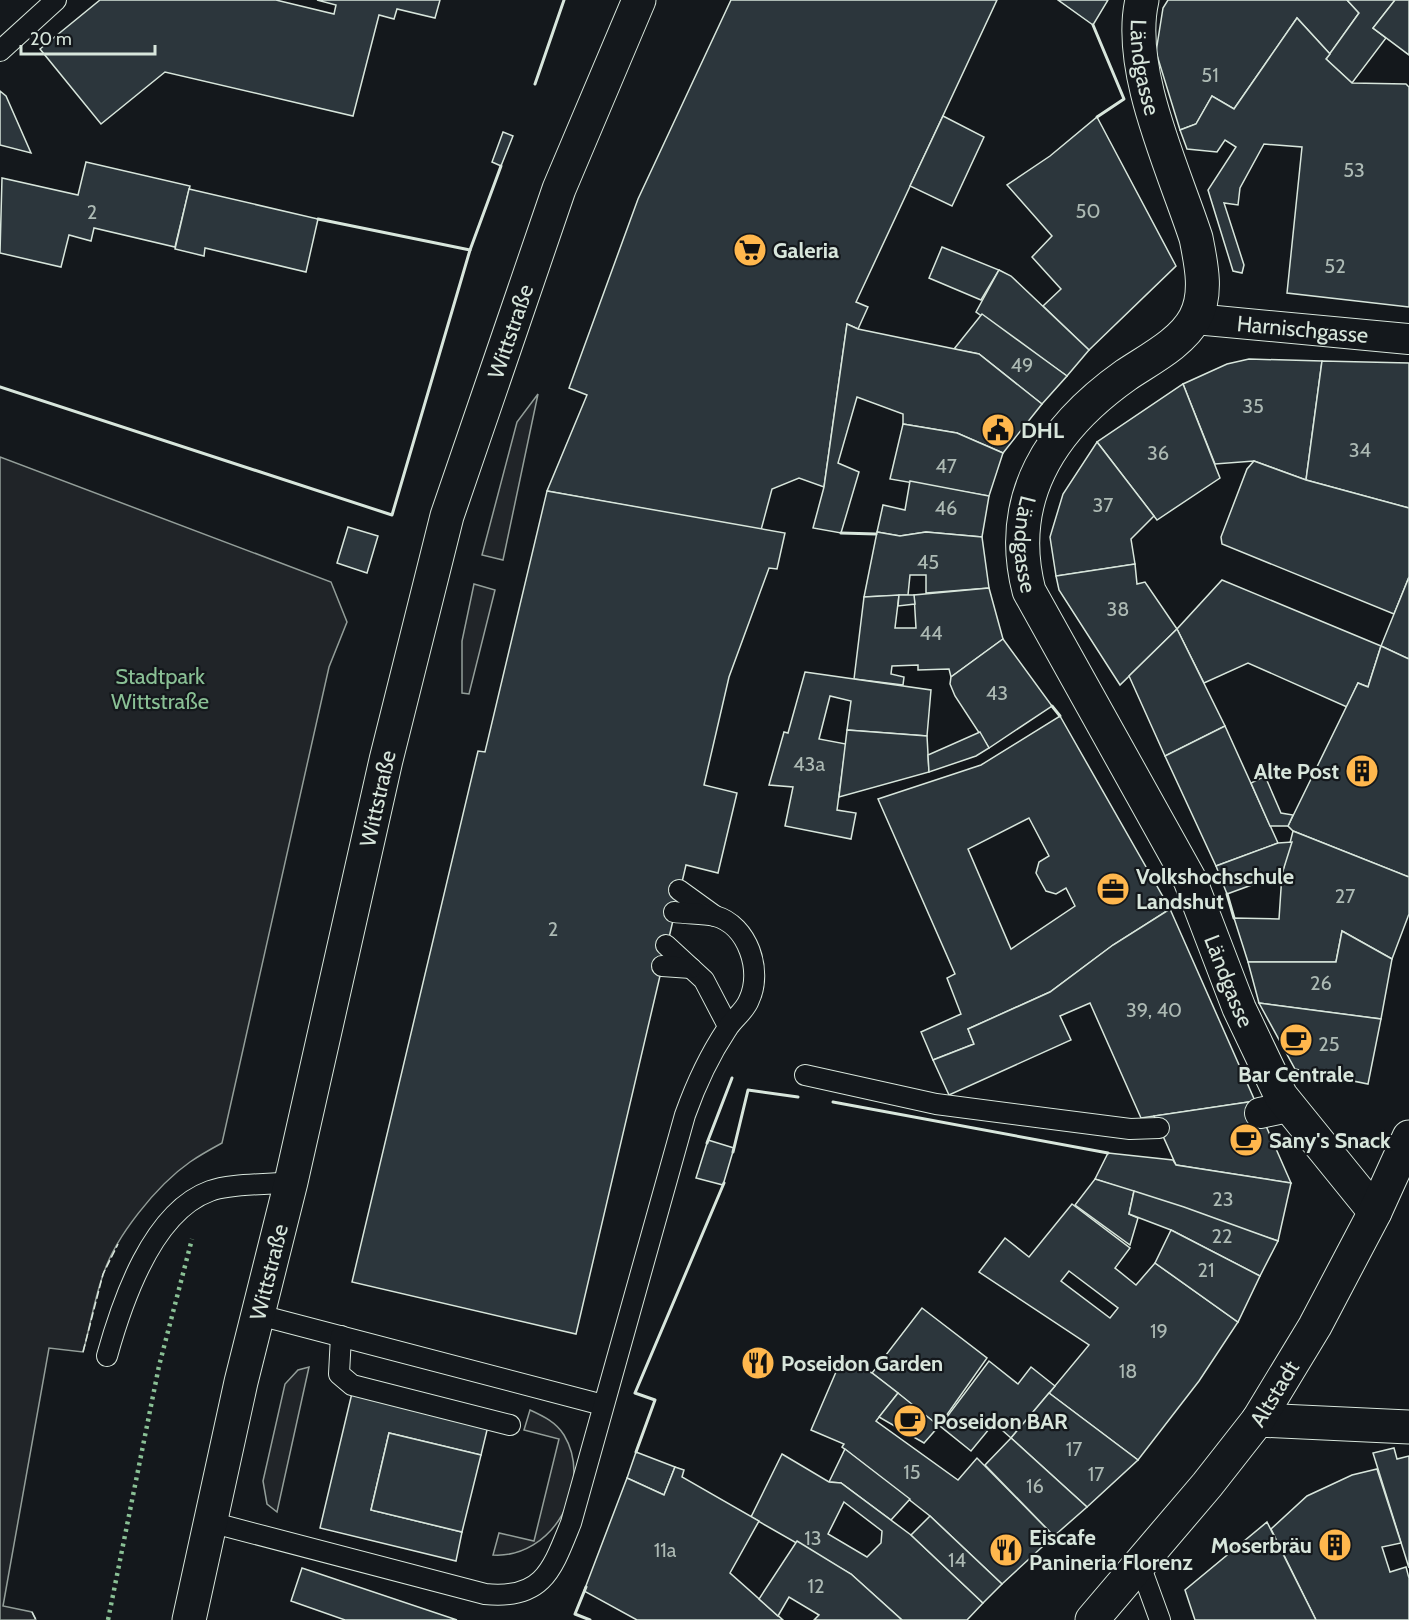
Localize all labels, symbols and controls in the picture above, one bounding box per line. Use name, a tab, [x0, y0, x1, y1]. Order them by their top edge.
scale bar	[21, 18, 154, 56]
street label: Ländgasse	[1125, 19, 1166, 118]
text: 20 m	[30, 28, 72, 50]
house number: 51	[1201, 63, 1219, 87]
house number: 53	[1343, 158, 1365, 182]
house number: 50	[1076, 199, 1100, 223]
house number: 2	[87, 200, 97, 224]
supermarket icon: Galeria	[732, 232, 768, 268]
place label: Galeria	[773, 237, 839, 264]
house number: 52	[1324, 254, 1346, 278]
street label: Wittstraße	[482, 281, 539, 382]
street label: Harnischgasse	[1236, 309, 1369, 349]
house number: 49	[1011, 353, 1033, 377]
house number: 35	[1242, 394, 1264, 418]
public building icon: DHL	[980, 412, 1016, 448]
place label: DHL	[1021, 417, 1064, 444]
house number: 34	[1349, 438, 1372, 462]
house number: 36	[1147, 441, 1169, 465]
house number: 47	[935, 454, 957, 478]
street label: Ländgasse	[1009, 493, 1042, 596]
house number: 37	[1093, 493, 1113, 517]
house number: 46	[935, 496, 957, 520]
house number: 45	[917, 550, 939, 574]
house number: 38	[1107, 597, 1129, 621]
house number: 44	[919, 621, 943, 645]
park label: Stadtpark Wittstraße	[111, 663, 209, 715]
house number: 43	[986, 681, 1008, 705]
street label: Wittstraße	[353, 747, 401, 849]
house number: 43a	[793, 752, 825, 776]
building icon: Alte Post	[1344, 753, 1380, 789]
place label: Alte Post	[1254, 758, 1339, 785]
place label: Volkshochschule Landshut	[1136, 863, 1294, 915]
office icon: Volkshochschule Landshut	[1095, 871, 1131, 907]
house number: 27	[1335, 884, 1355, 908]
house number: 2	[548, 917, 558, 941]
street label: Ländgasse	[1199, 931, 1260, 1032]
house number: 26	[1310, 971, 1332, 995]
house number: 39, 40	[1126, 998, 1182, 1022]
cafe icon: Bar Centrale	[1278, 1022, 1314, 1058]
house number: 25	[1318, 1032, 1340, 1056]
place label: Bar Centrale	[1238, 1061, 1354, 1088]
cafe icon: Sany's Snack	[1228, 1122, 1264, 1158]
place label: Sany's Snack	[1269, 1127, 1391, 1154]
house number: 23	[1212, 1187, 1234, 1211]
street label: Wittstraße	[244, 1221, 293, 1323]
house number: 22	[1212, 1224, 1232, 1248]
house number: 21	[1198, 1258, 1215, 1282]
house number: 19	[1150, 1319, 1168, 1343]
restaurant icon: Poseidon Garden	[740, 1345, 776, 1381]
place label: Poseidon Garden	[781, 1350, 943, 1377]
street label: Altstadt	[1244, 1355, 1305, 1432]
house number: 18	[1119, 1359, 1137, 1383]
cafe icon: Poseidon BAR	[892, 1403, 928, 1439]
place label: Poseidon BAR	[933, 1408, 1068, 1435]
house number: 17	[1066, 1437, 1082, 1461]
house number: 15	[903, 1460, 921, 1484]
house number: 17	[1088, 1462, 1104, 1486]
house number: 16	[1026, 1474, 1044, 1498]
place label: Eiscafe Panineria Florenz	[1029, 1524, 1193, 1576]
house number: 13	[804, 1526, 822, 1550]
building icon: Moserbräu	[1317, 1527, 1353, 1563]
restaurant icon: Eiscafe Panineria Florenz	[988, 1532, 1024, 1568]
place label: Moserbräu	[1211, 1532, 1312, 1559]
house number: 11a	[654, 1538, 677, 1562]
house number: 14	[948, 1548, 966, 1572]
house number: 12	[808, 1574, 825, 1598]

